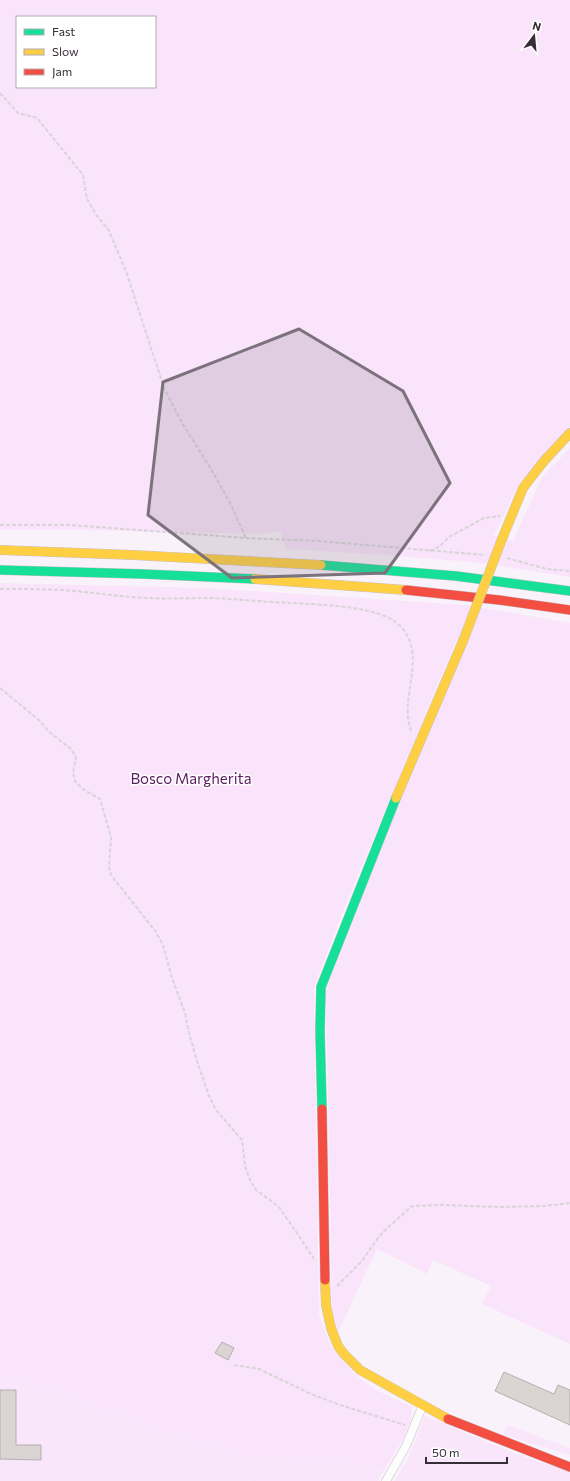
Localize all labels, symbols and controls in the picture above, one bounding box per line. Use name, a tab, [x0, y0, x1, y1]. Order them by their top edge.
legend	[16, 16, 156, 88]
north arrow	[514, 16, 554, 56]
text: N	[531, 19, 543, 33]
text: Fast	[52, 24, 75, 38]
text: Slow	[52, 44, 79, 58]
text: Jam	[52, 64, 72, 79]
park label: Bosco Margherita	[130, 769, 252, 787]
scale bar	[426, 1439, 507, 1465]
text: 50 m	[432, 1445, 460, 1459]

